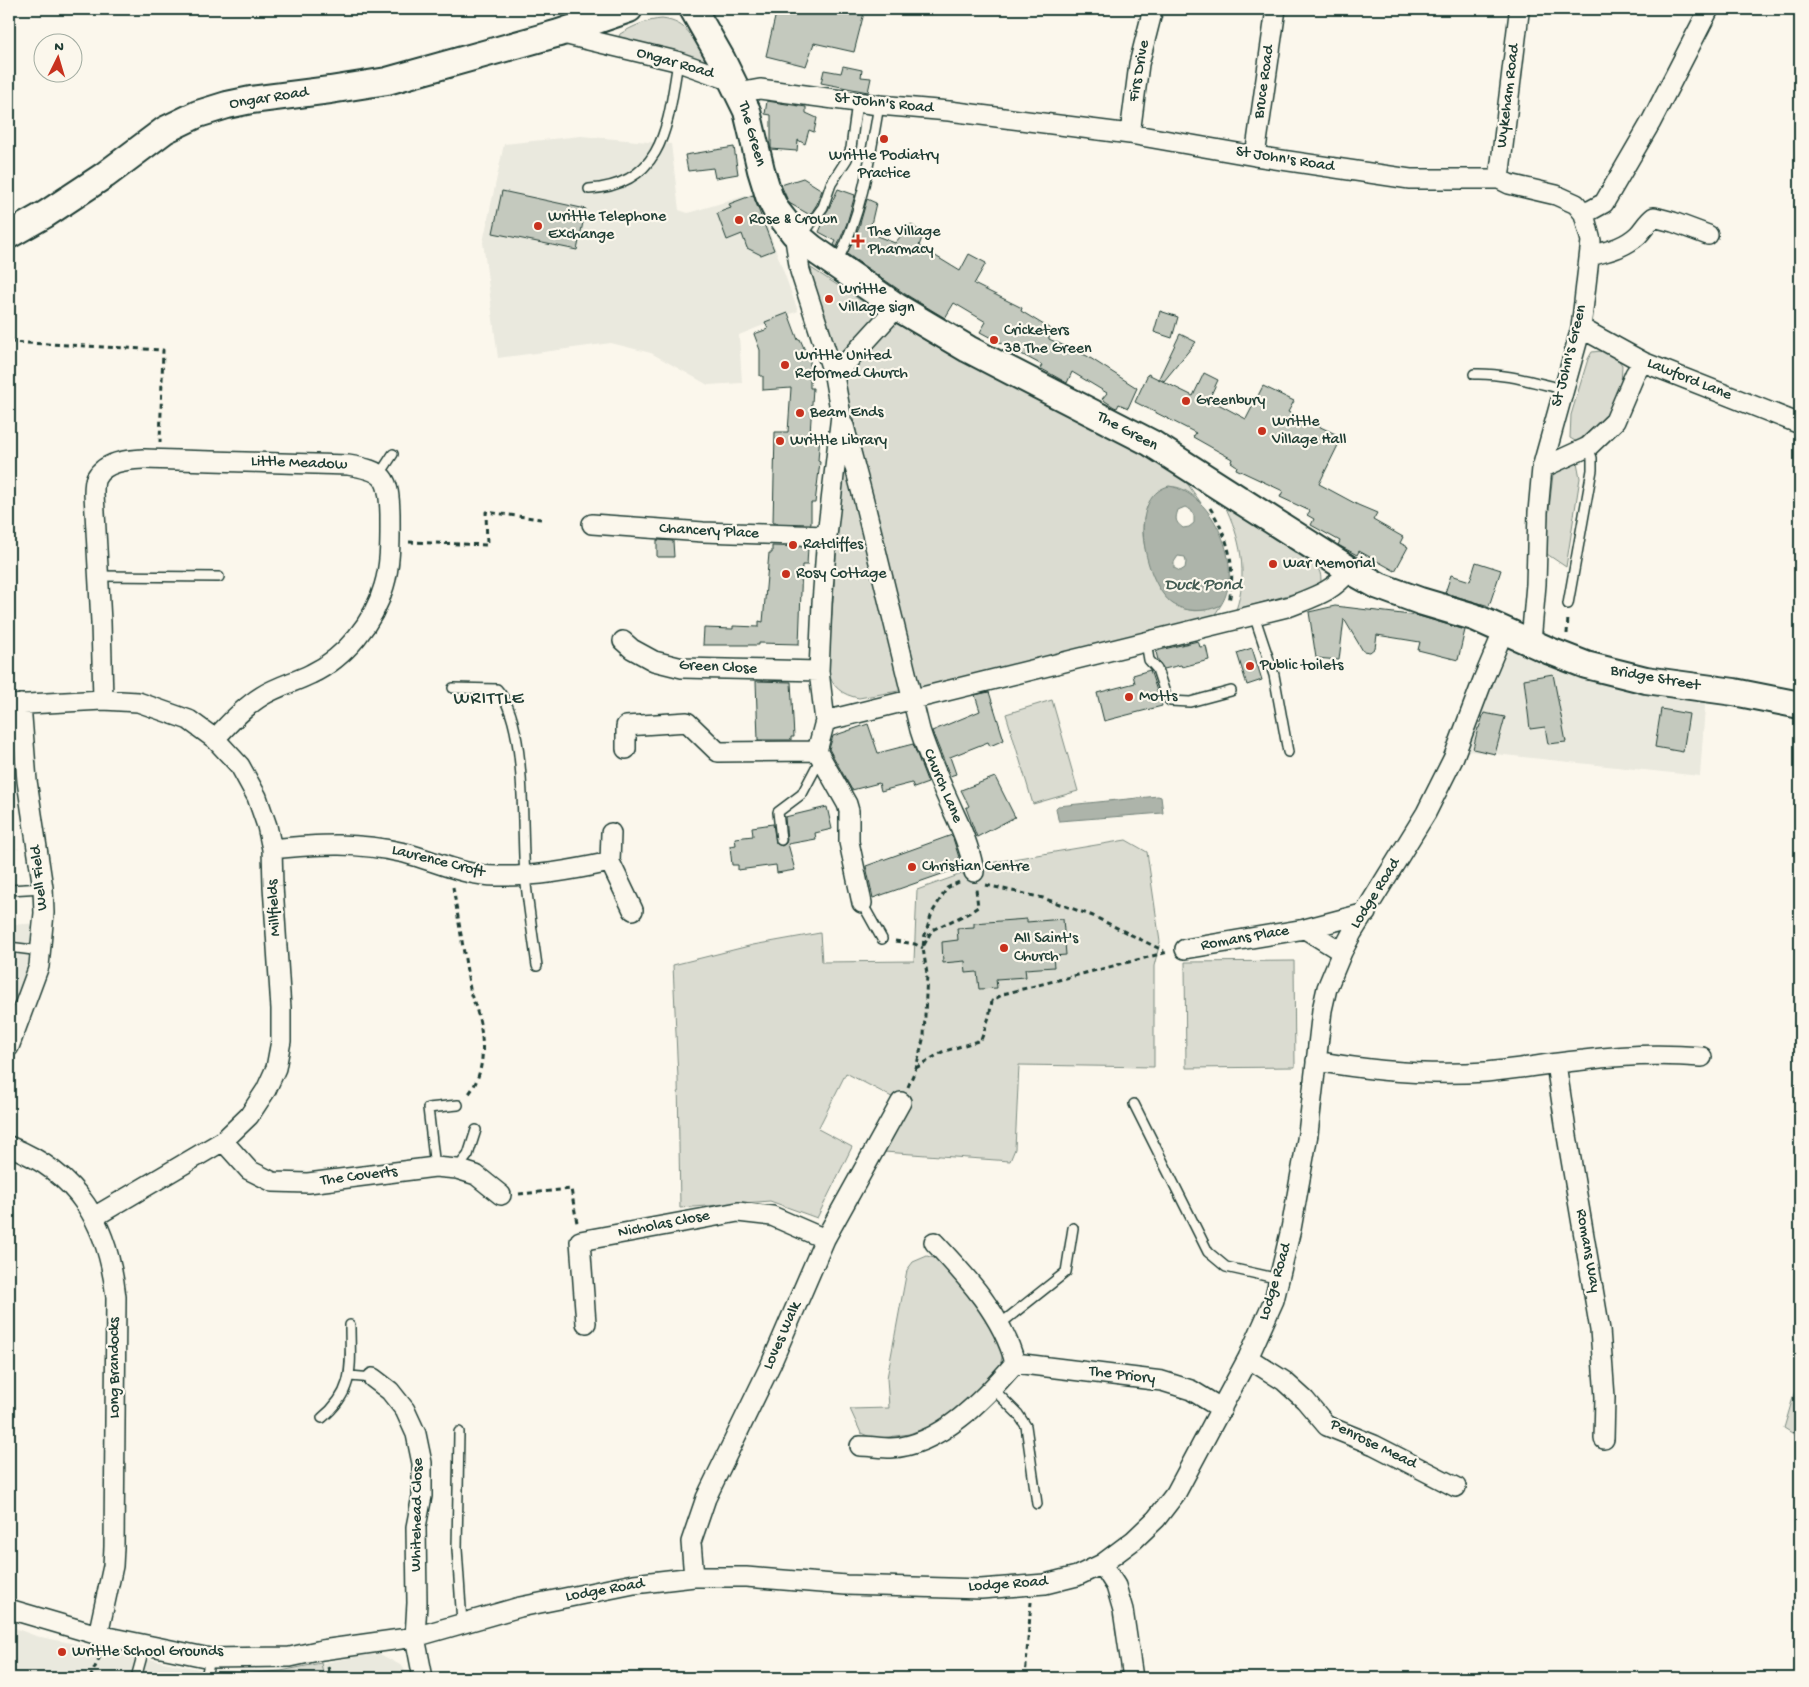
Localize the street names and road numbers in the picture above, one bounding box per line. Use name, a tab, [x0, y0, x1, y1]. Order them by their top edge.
street label: Firs Drive	[1125, 38, 1155, 104]
street label: Wykeham Road	[1493, 41, 1525, 149]
street label: Bruce Road	[1250, 43, 1280, 121]
street label: Ongar Road	[634, 44, 717, 85]
street label: Ongar Road	[228, 83, 311, 115]
street label: St John's Road	[834, 89, 936, 119]
street label: The Green	[732, 98, 769, 169]
street label: St John's Road	[1234, 143, 1337, 177]
street label: St John's Green	[1548, 303, 1592, 409]
street label: Lawford Lane	[1644, 354, 1735, 406]
street label: The Green	[1092, 407, 1161, 456]
street label: Little Meadow	[251, 453, 348, 475]
street label: Chancery Place	[659, 520, 760, 544]
street label: Green Close	[678, 656, 758, 680]
street label: Bridge Street	[1608, 662, 1703, 696]
street label: Church Lane	[918, 746, 966, 827]
street label: Laurence Croft	[389, 841, 488, 883]
street label: Well Field	[27, 843, 53, 912]
street label: Lodge Road	[1347, 854, 1406, 933]
street label: Millfields	[264, 878, 286, 937]
street label: Romans Place	[1199, 922, 1291, 956]
street label: The Coverts	[319, 1163, 400, 1191]
street label: Nicholas Close	[617, 1207, 712, 1243]
street label: Romans Way	[1570, 1208, 1604, 1294]
street label: Lodge Road	[1255, 1240, 1297, 1323]
street label: Loves Walk	[760, 1297, 807, 1373]
street label: Long Brandocks	[106, 1316, 125, 1419]
street label: The Priory	[1087, 1362, 1156, 1390]
street label: Penrose Mead	[1326, 1415, 1421, 1475]
street label: Whitehead Close	[408, 1457, 429, 1572]
street label: Lodge Road	[968, 1573, 1050, 1597]
street label: Lodge Road	[564, 1574, 647, 1607]

